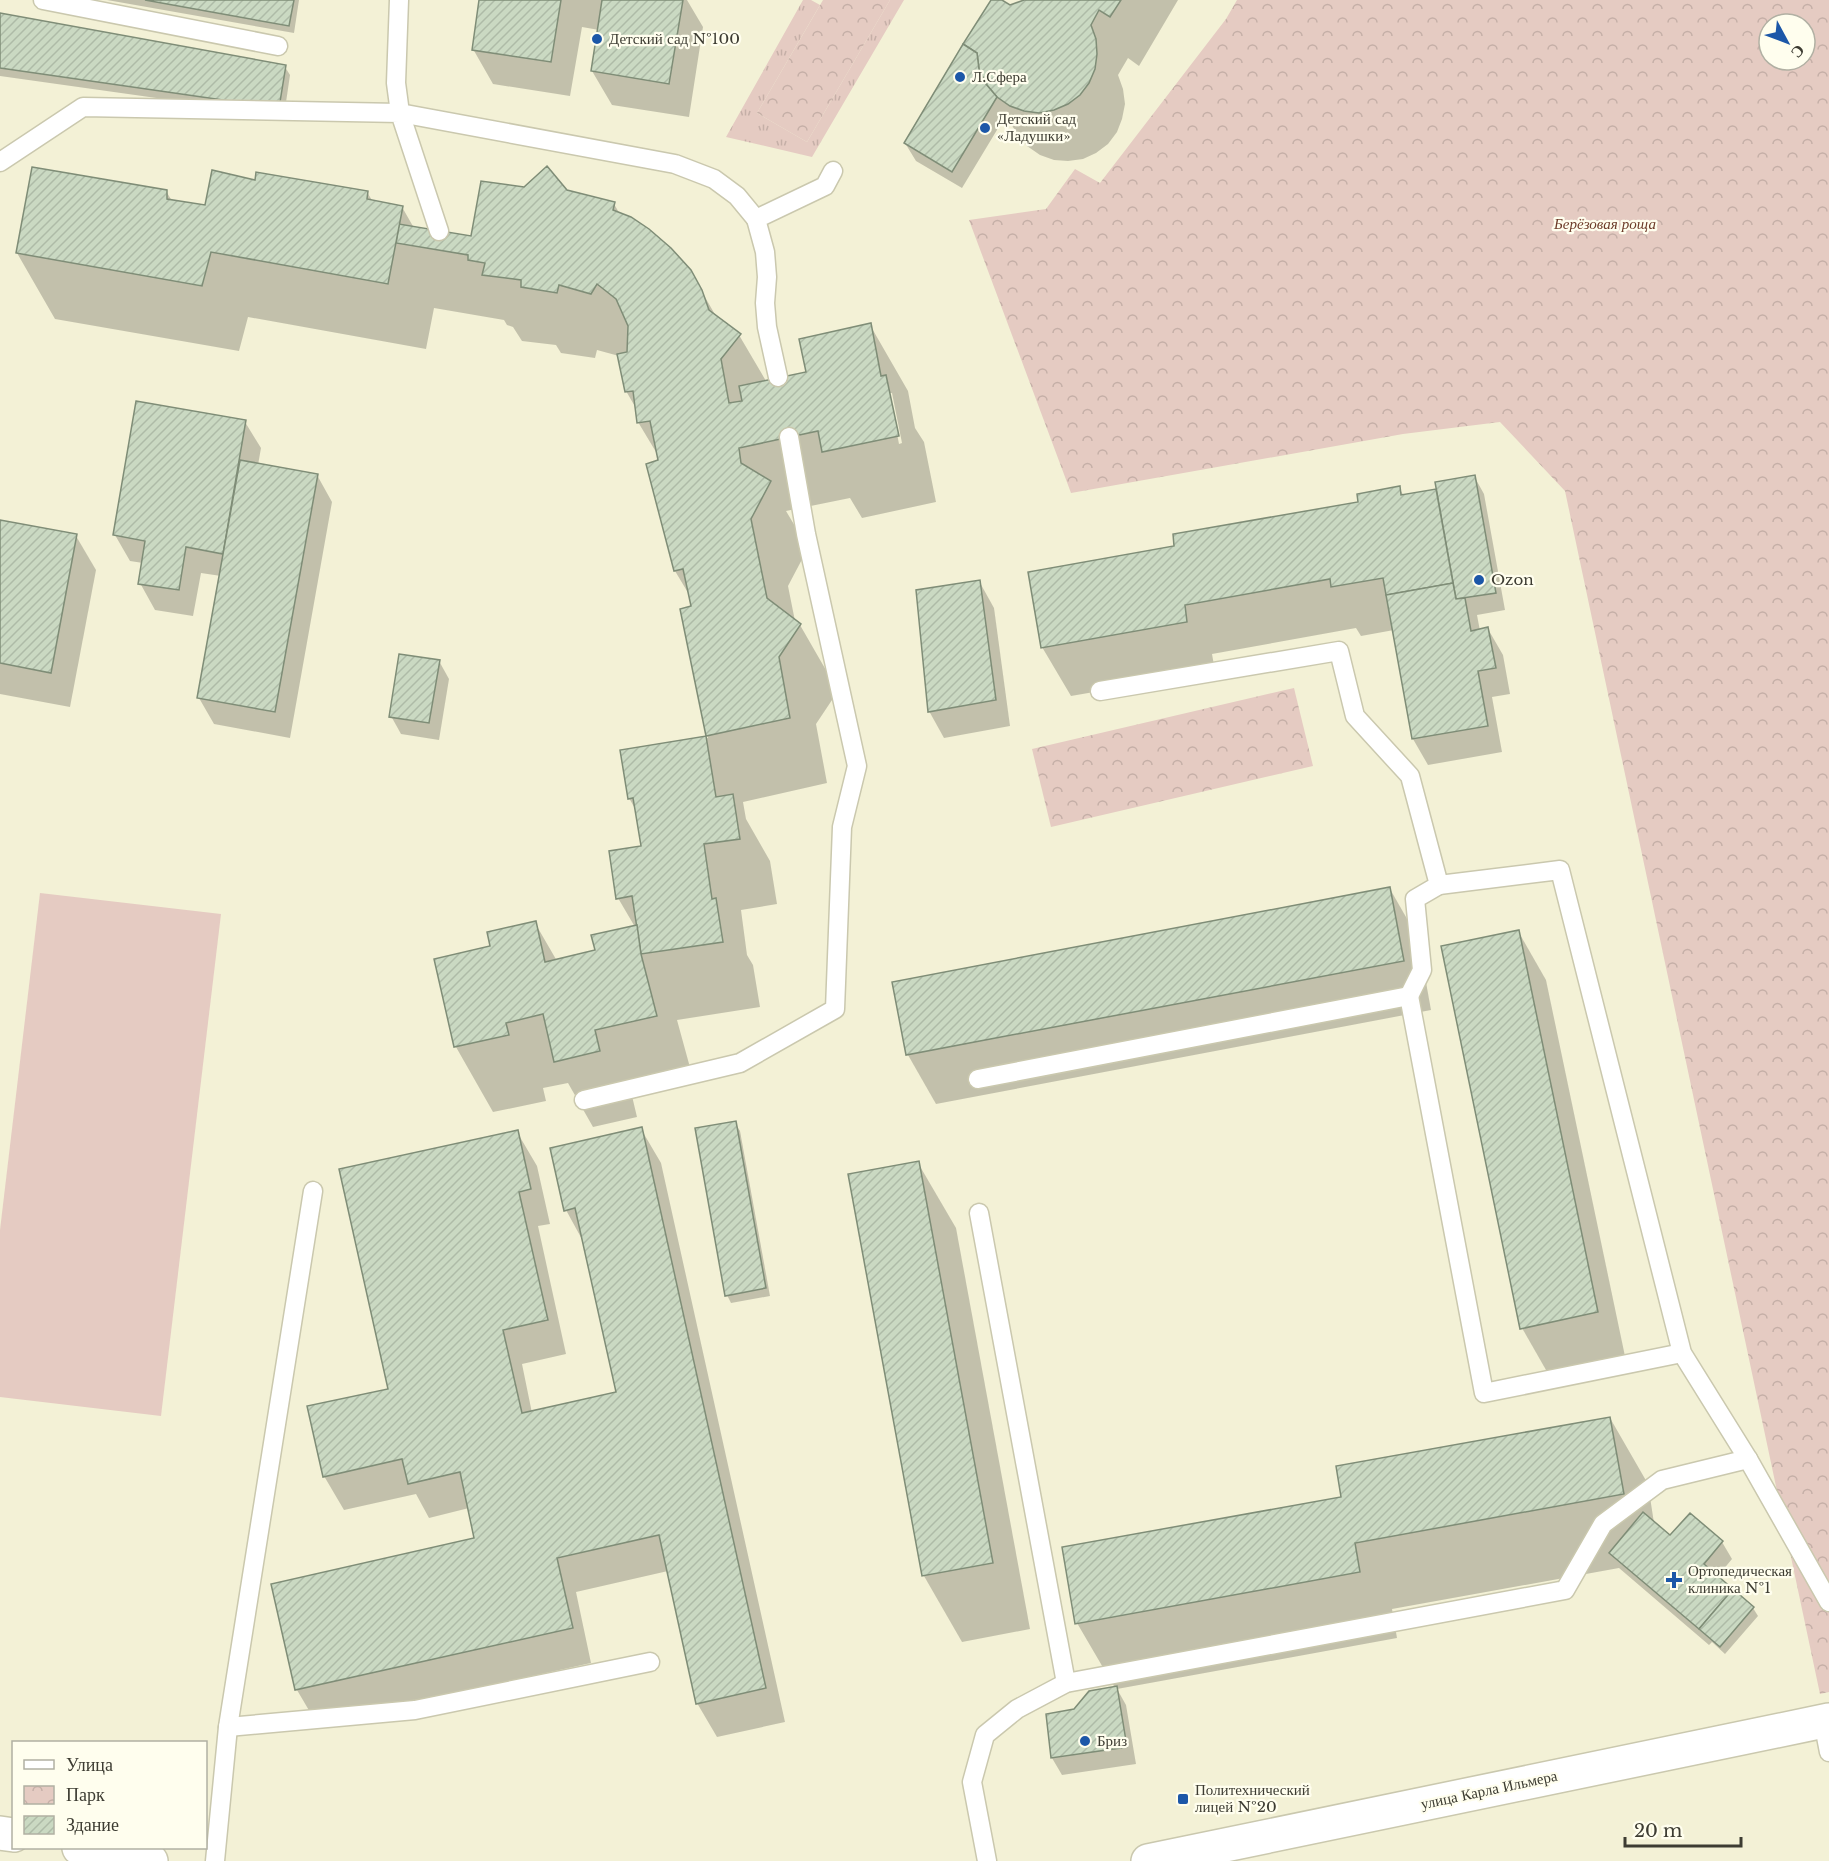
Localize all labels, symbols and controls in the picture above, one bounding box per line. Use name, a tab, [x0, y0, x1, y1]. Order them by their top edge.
north arrow	[1757, 12, 1817, 72]
place label: Детский сад №100	[609, 29, 740, 48]
marker: Детский сад №100	[590, 32, 604, 46]
text: С	[1787, 41, 1810, 63]
place label: Л.Сфера	[972, 67, 1027, 86]
marker: Л.Сфера	[953, 70, 967, 84]
place label: Детский сад «Ладушки»	[997, 109, 1077, 145]
marker: Детский сад «Ладушки»	[978, 121, 992, 135]
park label: Берёзовая роща	[1553, 214, 1656, 233]
place label: Ozon	[1491, 570, 1534, 589]
marker: Ozon	[1472, 573, 1486, 587]
place label: Ортопедическая клиника №1	[1688, 1561, 1792, 1597]
marker: Ортопедическая клиника №1	[1665, 1571, 1683, 1589]
place label: Бриз	[1097, 1731, 1127, 1750]
marker: Бриз	[1078, 1734, 1092, 1748]
legend	[12, 1741, 207, 1849]
text: Улица	[66, 1754, 113, 1776]
street label: улица Карла Ильмера	[1419, 1766, 1559, 1813]
place label: Политехнический лицей №20	[1195, 1780, 1310, 1816]
text: Парк	[66, 1784, 105, 1806]
marker: Политехнический лицей №20	[1176, 1792, 1190, 1806]
scale bar	[1625, 1810, 1740, 1848]
text: Здание	[66, 1814, 119, 1836]
text: 20 m	[1634, 1820, 1682, 1842]

